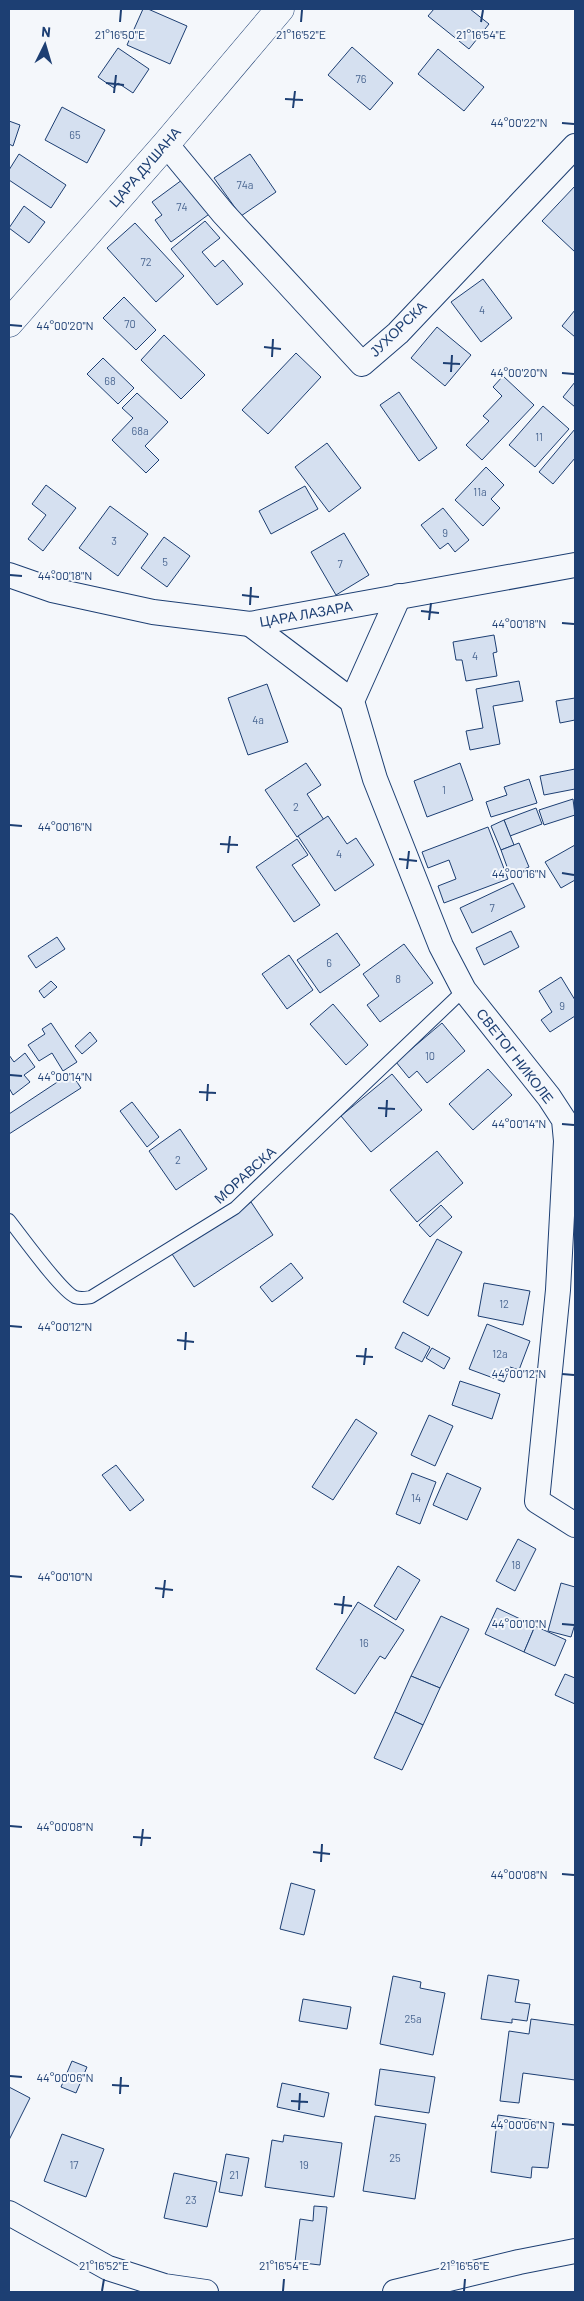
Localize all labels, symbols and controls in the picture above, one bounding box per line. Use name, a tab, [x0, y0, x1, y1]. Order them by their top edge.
north arrow	[20, 20, 70, 70]
text: N	[41, 23, 52, 40]
text: 21°16'50"E	[95, 27, 145, 41]
text: 21°16'52"E	[276, 27, 326, 41]
text: 21°16'54"E	[456, 27, 506, 41]
house number: 76	[356, 72, 367, 85]
text: 44°00'22"N	[490, 115, 548, 129]
street label: ЦАРА ДУШАНА	[105, 123, 184, 210]
house number: 65	[69, 128, 81, 141]
house number: 74a	[237, 178, 253, 191]
house number: 74	[176, 200, 188, 213]
house number: 72	[140, 255, 152, 268]
street label: ЈУХОРСКА	[366, 297, 430, 360]
house number: 4	[479, 303, 485, 316]
house number: 70	[124, 317, 136, 330]
text: 44°00'20"N	[36, 318, 94, 332]
text: 44°00'20"N	[490, 365, 548, 379]
house number: 68	[104, 374, 116, 387]
house number: 68a	[131, 424, 149, 437]
house number: 11	[535, 430, 543, 443]
house number: 11a	[473, 485, 487, 498]
house number: 9	[442, 526, 448, 539]
house number: 3	[111, 534, 117, 547]
house number: 5	[162, 555, 168, 568]
house number: 7	[337, 557, 343, 570]
text: 44°00'18"N	[38, 568, 92, 582]
street label: ЦАРА ЛАЗАРА	[258, 597, 354, 630]
text: 44°00'18"N	[492, 616, 546, 630]
house number: 4	[472, 649, 478, 662]
house number: 4a	[252, 713, 264, 726]
house number: 1	[442, 783, 446, 796]
house number: 2	[293, 800, 299, 813]
text: 44°00'16"N	[38, 819, 92, 833]
house number: 4	[336, 847, 342, 860]
text: 44°00'16"N	[492, 866, 546, 880]
house number: 7	[489, 901, 495, 914]
house number: 6	[326, 956, 332, 969]
house number: 8	[395, 972, 401, 985]
house number: 9	[559, 999, 565, 1012]
street label: СВЕТОГ НИКОЛЕ	[473, 1005, 558, 1106]
house number: 10	[425, 1049, 435, 1062]
text: 44°00'14"N	[38, 1069, 92, 1083]
text: 44°00'14"N	[492, 1116, 546, 1130]
street label: МОРАВСКА	[210, 1142, 279, 1207]
house number: 2	[175, 1153, 181, 1166]
house number: 12	[499, 1297, 509, 1310]
text: 44°00'12"N	[38, 1319, 92, 1333]
house number: 12a	[492, 1347, 508, 1360]
text: 44°00'12"N	[492, 1366, 546, 1380]
house number: 14	[411, 1491, 421, 1504]
house number: 18	[511, 1558, 521, 1571]
text: 44°00'10"N	[37, 1569, 93, 1583]
text: 44°00'10"N	[491, 1616, 547, 1630]
house number: 16	[359, 1636, 369, 1649]
text: 44°00'08"N	[36, 1819, 94, 1833]
text: 44°00'08"N	[490, 1867, 548, 1881]
house number: 25a	[404, 2012, 422, 2025]
text: 44°00'06"N	[36, 2070, 94, 2084]
text: 44°00'06"N	[490, 2117, 548, 2131]
house number: 25	[389, 2151, 401, 2164]
house number: 17	[69, 2158, 79, 2171]
house number: 19	[299, 2158, 309, 2171]
house number: 21	[229, 2168, 239, 2181]
house number: 23	[185, 2193, 197, 2206]
text: 21°16'52"E	[79, 2258, 129, 2272]
text: 21°16'54"E	[259, 2258, 309, 2272]
text: 21°16'56"E	[440, 2258, 490, 2272]

